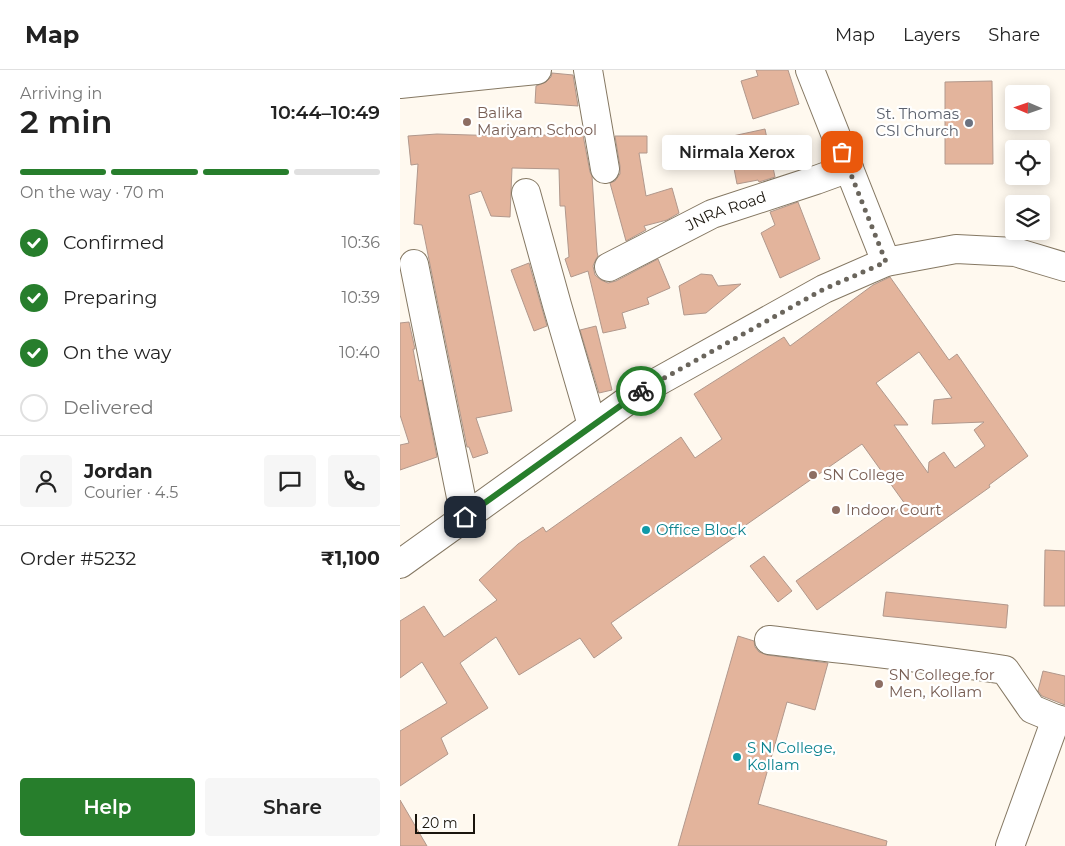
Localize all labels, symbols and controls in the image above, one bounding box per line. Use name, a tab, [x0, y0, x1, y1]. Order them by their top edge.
text: Map	[25, 20, 79, 49]
text: Map	[835, 24, 875, 46]
text: Layers	[903, 24, 960, 46]
text: Share	[988, 24, 1040, 46]
text: Arriving in	[20, 84, 102, 103]
north arrow	[1005, 85, 1050, 130]
map controls	[1005, 85, 1050, 240]
text: 10:44–10:49	[271, 101, 380, 124]
text: 2 min	[20, 102, 112, 141]
place label: Balika Mariyam School	[477, 103, 597, 139]
place label: St. Thomas CSI Church	[876, 104, 959, 140]
marker: Balika Mariyam School	[461, 116, 473, 128]
marker: St. Thomas CSI Church	[963, 117, 975, 129]
pin	[821, 131, 863, 173]
callout: Nirmala Xerox	[662, 134, 812, 170]
icon: bag	[828, 138, 856, 166]
button: locate	[1005, 140, 1050, 185]
text: Nirmala Xerox	[679, 143, 795, 162]
text: On the way · 70 m	[20, 183, 164, 202]
street label: JNRA Road	[682, 187, 768, 235]
button: layers	[1005, 195, 1050, 240]
icon: check	[20, 229, 48, 257]
text: Confirmed	[63, 231, 164, 254]
text: 10:36	[341, 233, 380, 252]
icon: check	[20, 284, 48, 312]
text: Preparing	[63, 286, 158, 309]
text: 10:39	[341, 288, 380, 307]
icon: check	[20, 339, 48, 367]
text: On the way	[63, 341, 171, 364]
text: 10:40	[339, 343, 380, 362]
courier	[616, 366, 666, 416]
icon: bike	[627, 377, 655, 405]
text: Delivered	[63, 396, 154, 419]
button: person	[20, 455, 72, 507]
button: chat	[264, 455, 316, 507]
button: phone	[328, 455, 380, 507]
text: Jordan	[84, 460, 153, 483]
place label: SN College	[823, 465, 905, 484]
marker: SN College	[807, 469, 819, 481]
text: Courier · 4.5	[84, 483, 178, 502]
pin	[444, 496, 486, 538]
place label: Indoor Court	[846, 500, 942, 519]
icon: home	[451, 503, 479, 531]
marker: Indoor Court	[830, 504, 842, 516]
place label: Office Block	[656, 520, 746, 539]
marker: Office Block	[640, 524, 652, 536]
text: Order #5232	[20, 547, 136, 570]
text: ₹1,100	[321, 547, 380, 570]
place label: SN College for Men, Kollam	[889, 665, 995, 701]
marker: SN College for Men, Kollam	[873, 678, 885, 690]
place label: S N College, Kollam	[747, 738, 836, 774]
marker: S N College, Kollam	[731, 751, 743, 763]
button: Help	[20, 778, 195, 836]
button: Share	[205, 778, 380, 836]
scale bar	[415, 811, 475, 834]
text: 20 m	[422, 814, 458, 832]

